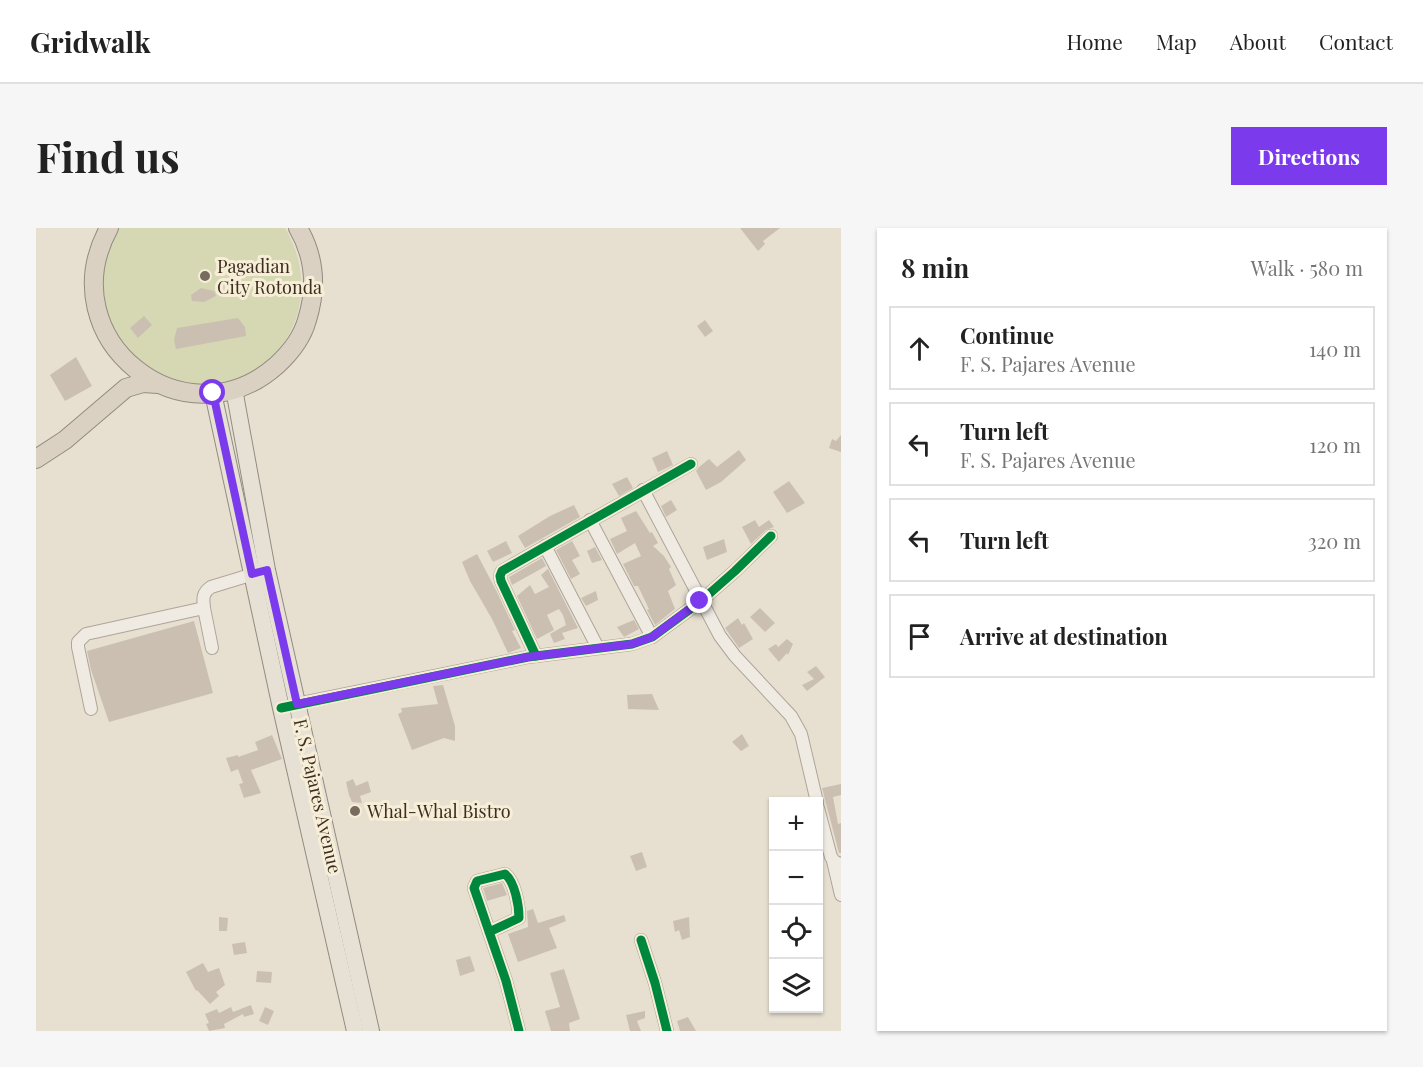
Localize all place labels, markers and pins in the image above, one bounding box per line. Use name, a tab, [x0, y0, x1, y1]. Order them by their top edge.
place label: Pagadian City Rotonda	[217, 254, 322, 299]
marker: Pagadian City Rotonda	[198, 269, 212, 283]
place label: Whal-Whal Bistro	[366, 799, 511, 823]
marker: Whal-Whal Bistro	[348, 804, 362, 818]

